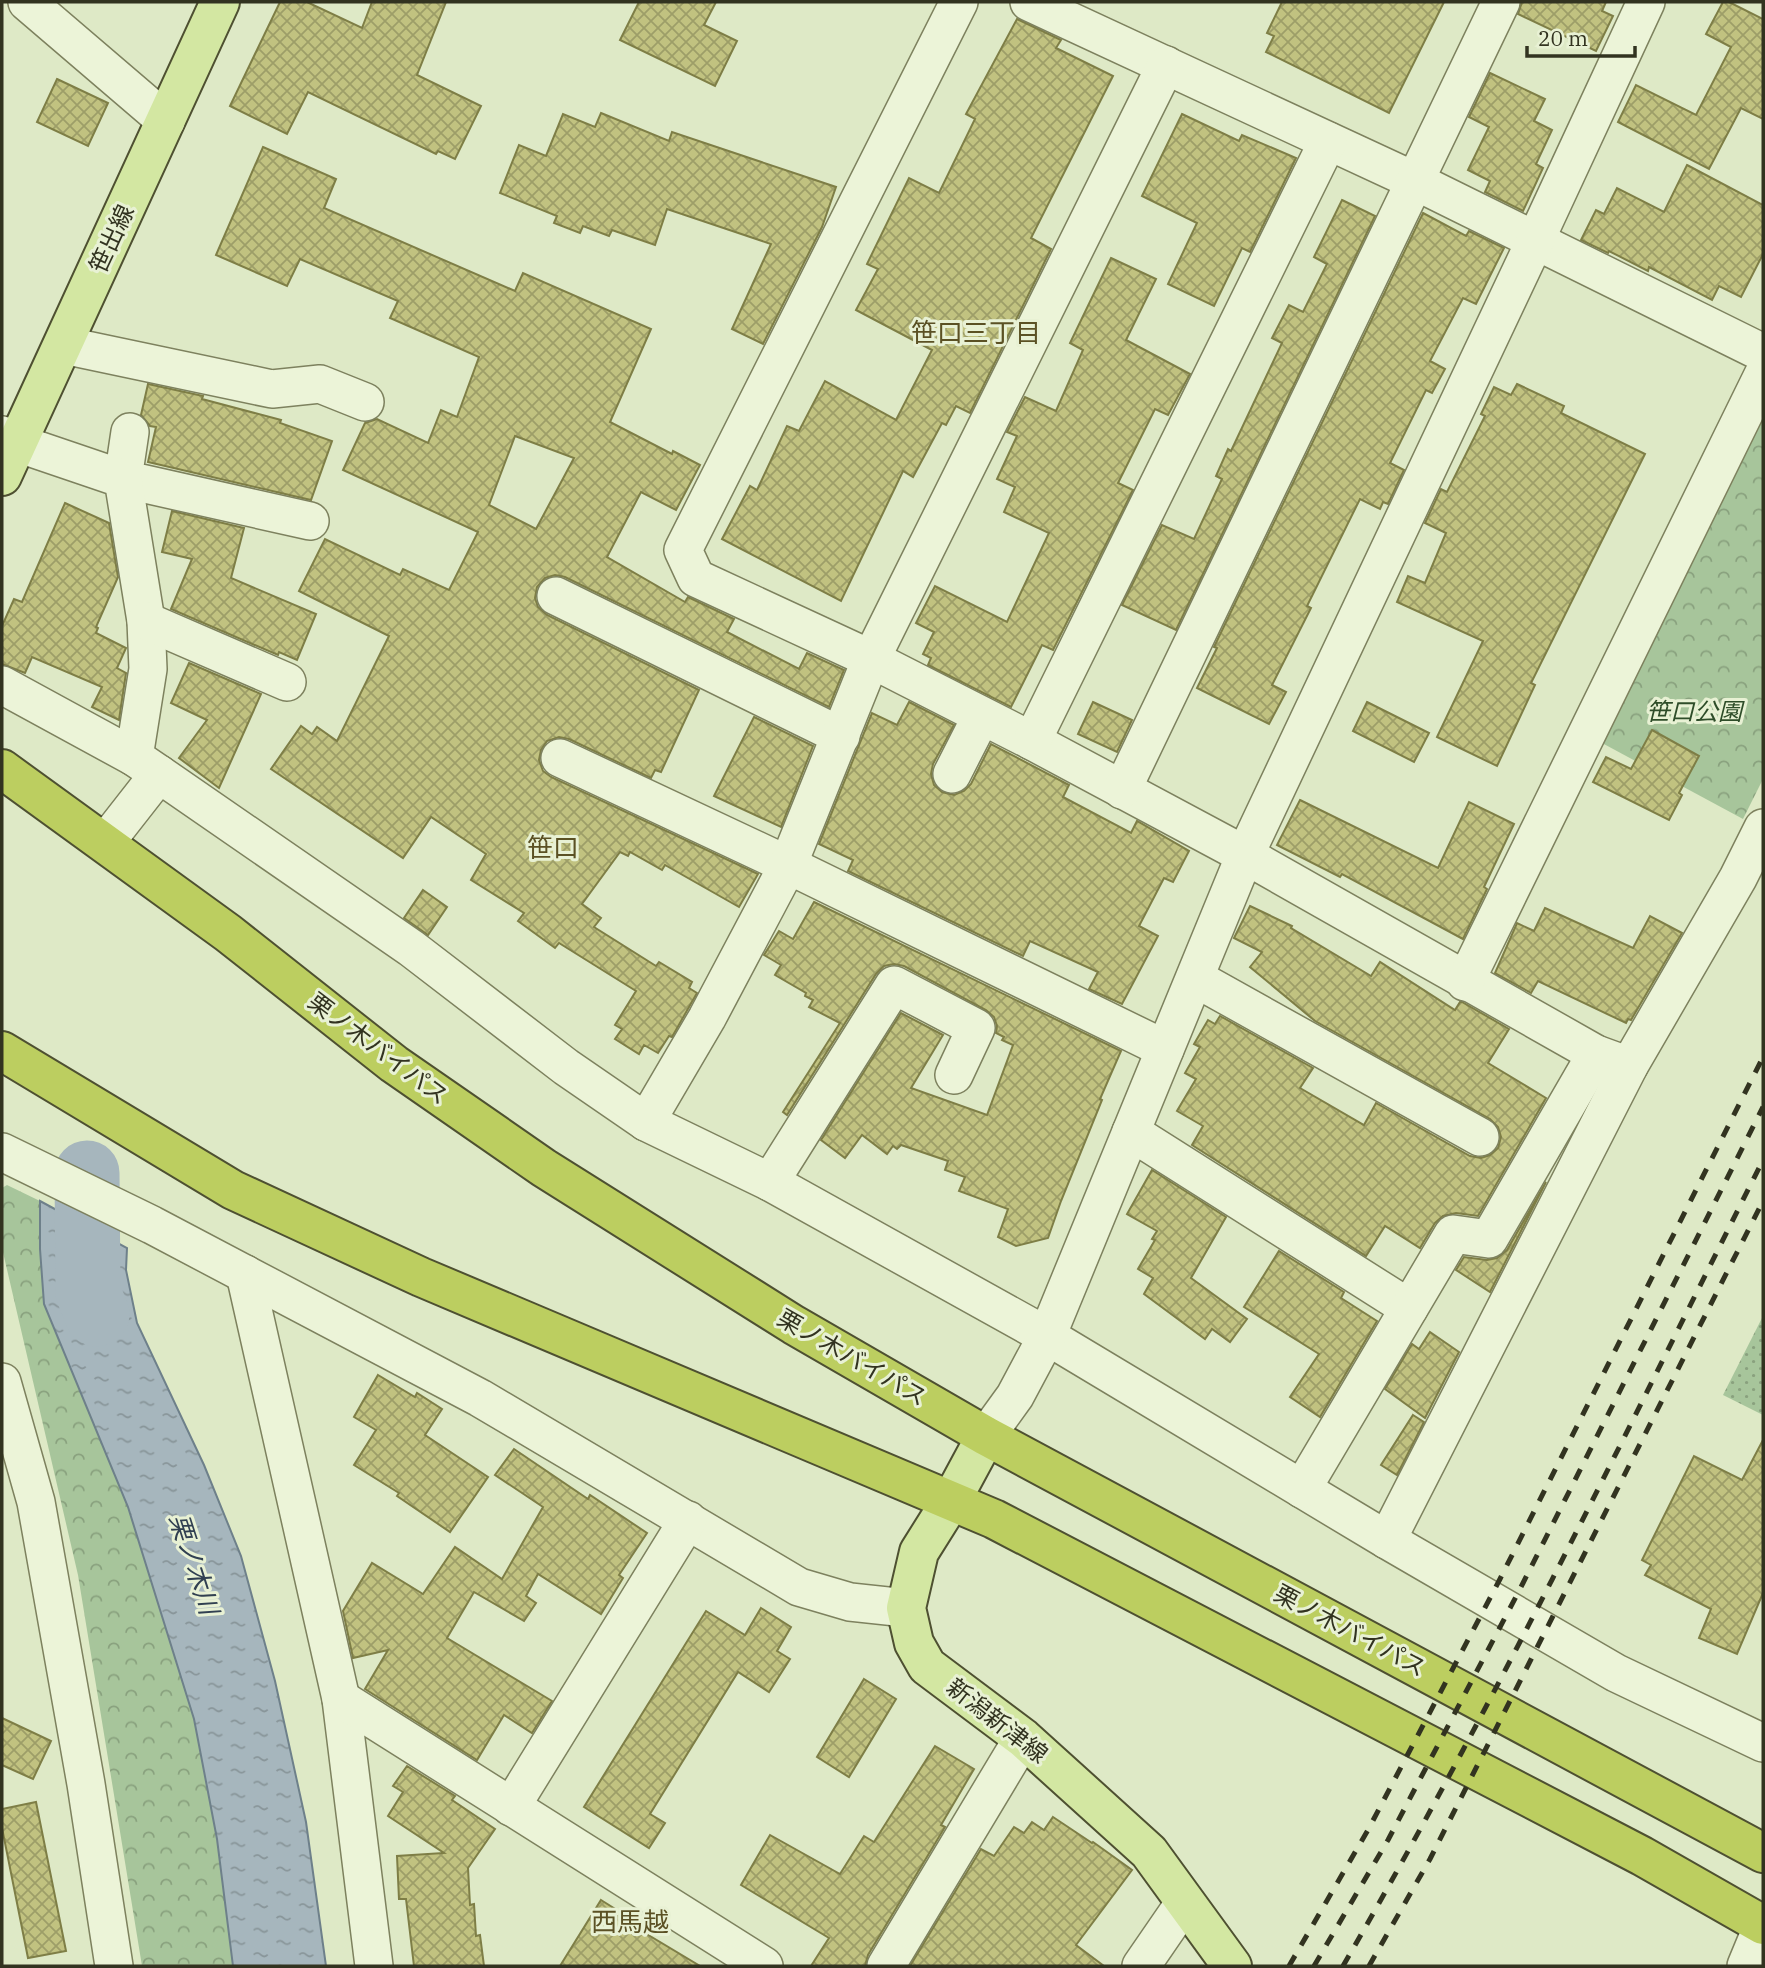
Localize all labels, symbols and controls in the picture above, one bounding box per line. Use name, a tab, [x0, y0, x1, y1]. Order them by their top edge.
scale bar	[1527, 14, 1636, 58]
text: 20 m	[1538, 24, 1588, 52]
street label: 笹出線	[81, 199, 141, 278]
district label: 笹口三丁目	[911, 315, 1041, 349]
park label: 笹口公園	[1646, 695, 1745, 727]
district label: 笹口	[527, 830, 579, 864]
street label: 栗ノ木バイパス	[302, 985, 455, 1111]
street label: 栗ノ木バイパス	[772, 1301, 933, 1413]
water label: 栗ノ木川	[163, 1509, 228, 1621]
street label: 栗ノ木バイパス	[1269, 1577, 1432, 1684]
street label: 新潟新津線	[940, 1671, 1055, 1770]
district label: 西馬越	[591, 1904, 669, 1938]

